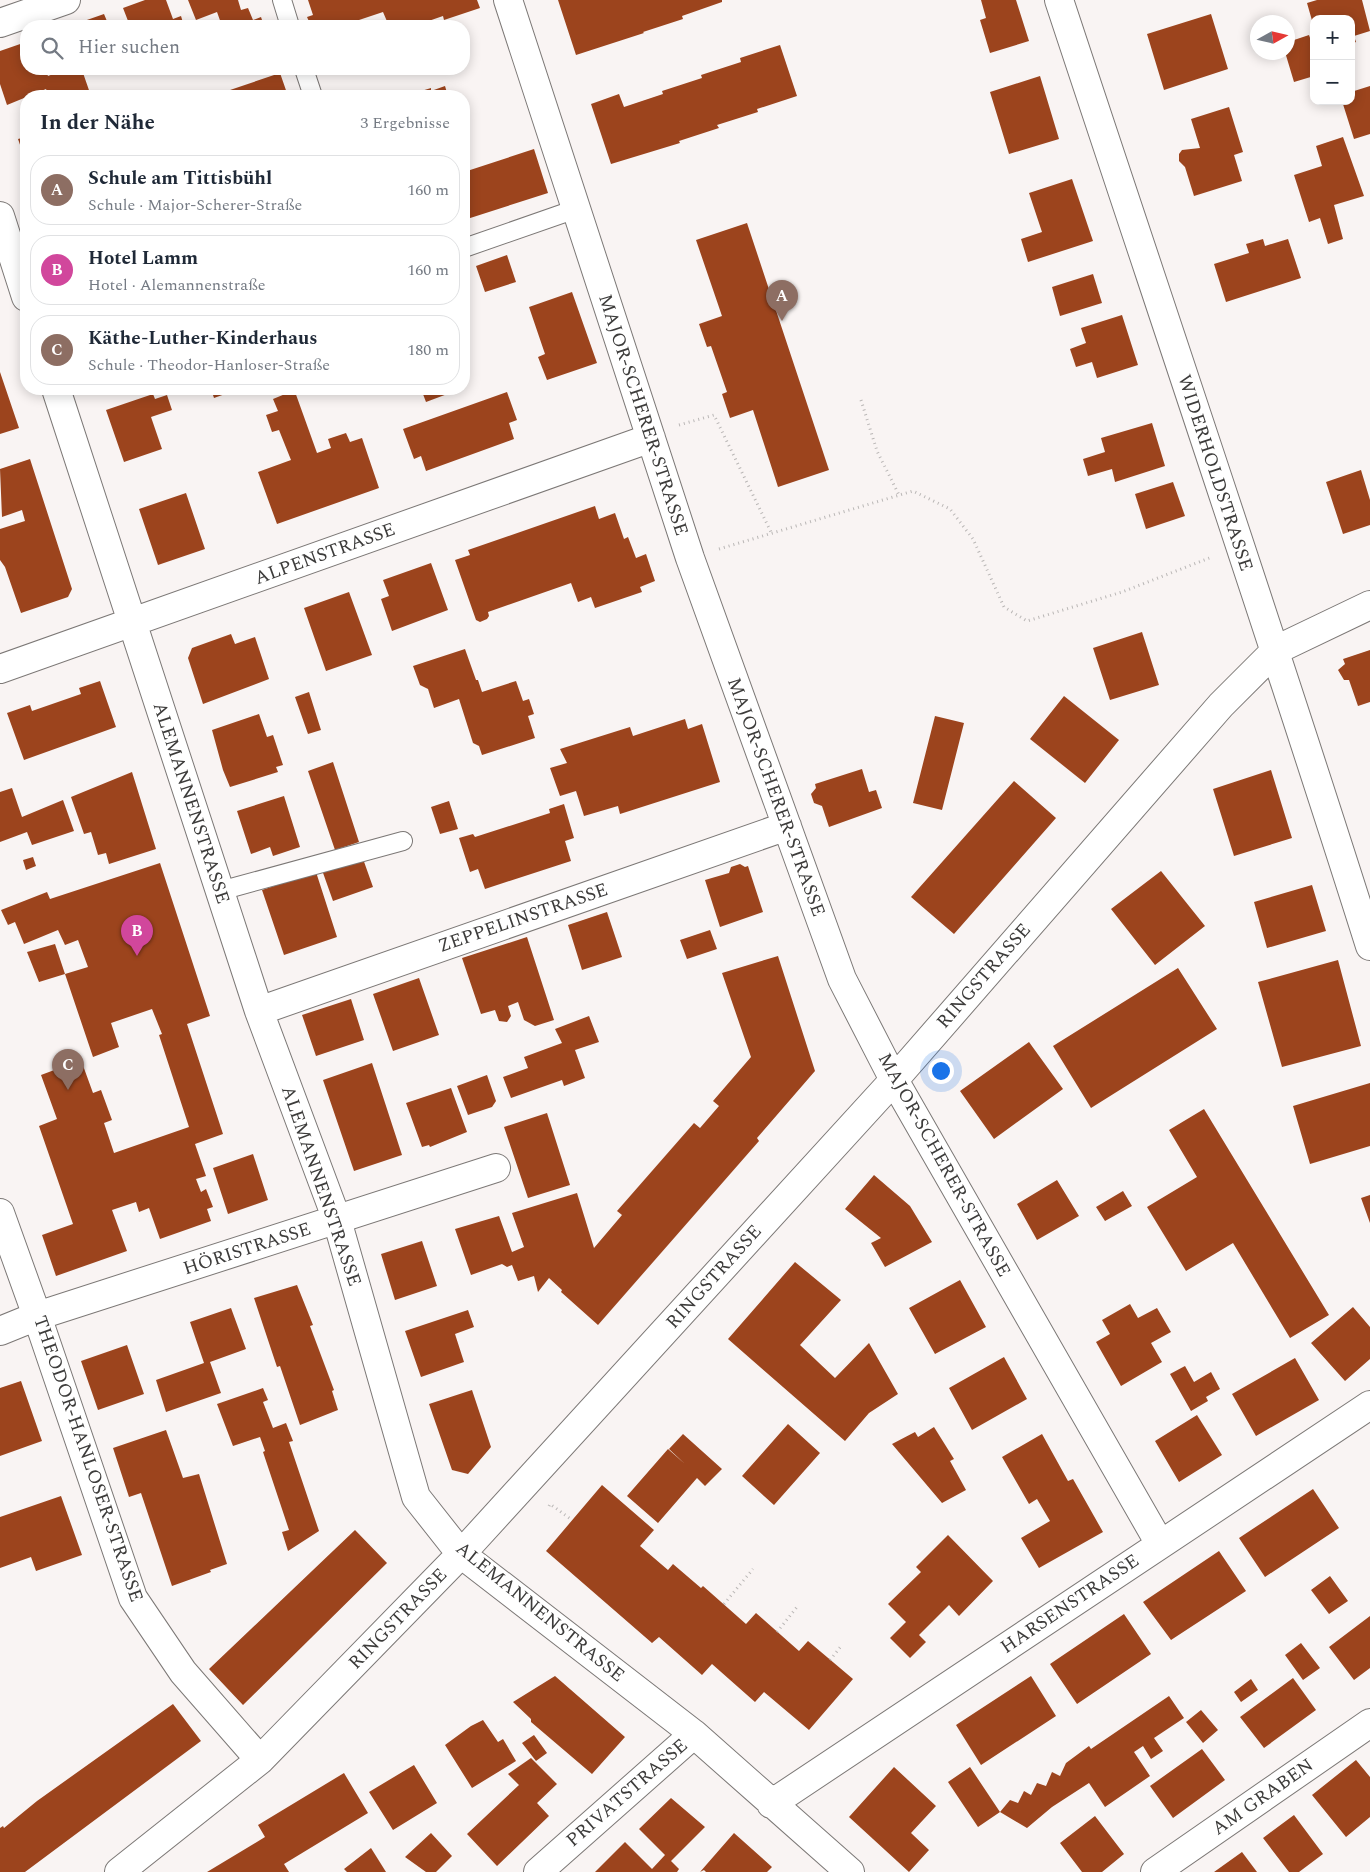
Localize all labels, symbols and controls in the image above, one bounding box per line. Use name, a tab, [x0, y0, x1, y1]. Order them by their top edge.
north arrow	[1250, 15, 1295, 60]
map controls	[1310, 15, 1355, 105]
button: +	[1310, 15, 1355, 60]
search box	[20, 20, 470, 75]
text: Hier suchen	[78, 33, 180, 62]
icon: search	[38, 34, 66, 62]
button: −	[1310, 60, 1355, 105]
text: In der Nähe	[40, 107, 155, 139]
text: 3 Ergebnisse	[360, 111, 450, 135]
text: Schule am Tittisbühl	[88, 164, 272, 193]
text: A	[51, 178, 63, 202]
text: 160 m	[407, 178, 449, 202]
text: Schule · Major-Scherer-Straße	[88, 193, 302, 217]
text: Hotel Lamm	[88, 244, 198, 273]
text: B	[51, 258, 63, 282]
text: 160 m	[407, 258, 449, 282]
text: Hotel · Alemannenstraße	[88, 273, 266, 297]
pin: A	[766, 280, 798, 321]
street label: MAJOR-SCHERER-STRASSE	[590, 290, 696, 540]
text: Käthe-Luther-Kinderhaus	[88, 324, 318, 353]
text: C	[51, 338, 63, 362]
text: 180 m	[407, 338, 449, 362]
text: Schule · Theodor-Hanloser-Straße	[88, 353, 330, 377]
street label: WIDERHOLDSTRASSE	[1169, 371, 1261, 575]
street label: ALPENSTRASSE	[250, 515, 400, 593]
street label: MAJOR-SCHERER-STRASSE	[719, 673, 833, 921]
street label: ALEMANNENSTRASSE	[145, 698, 237, 908]
street label: ZEPPELINSTRASSE	[434, 875, 612, 961]
pin: B	[121, 915, 153, 956]
street label: RINGSTRASSE	[930, 917, 1038, 1035]
street label: MAJOR-SCHERER-STRASSE	[870, 1047, 1018, 1283]
pin: C	[52, 1049, 84, 1090]
your location	[928, 1058, 954, 1084]
street label: ALEMANNENSTRASSE	[273, 1082, 369, 1290]
street label: HÖRISTRASSE	[179, 1215, 315, 1283]
street label: RINGSTRASSE	[659, 1218, 769, 1336]
street label: THEODOR-HANLOSER-STRASSE	[25, 1312, 151, 1606]
street label: ALEMANNENSTRASSE	[449, 1534, 631, 1690]
street label: HARSENSTRASSE	[995, 1547, 1145, 1661]
street label: RINGSTRASSE	[342, 1561, 454, 1677]
street label: PRIVATSTRASSE	[560, 1732, 694, 1854]
street label: AM GRABEN	[1206, 1751, 1320, 1843]

